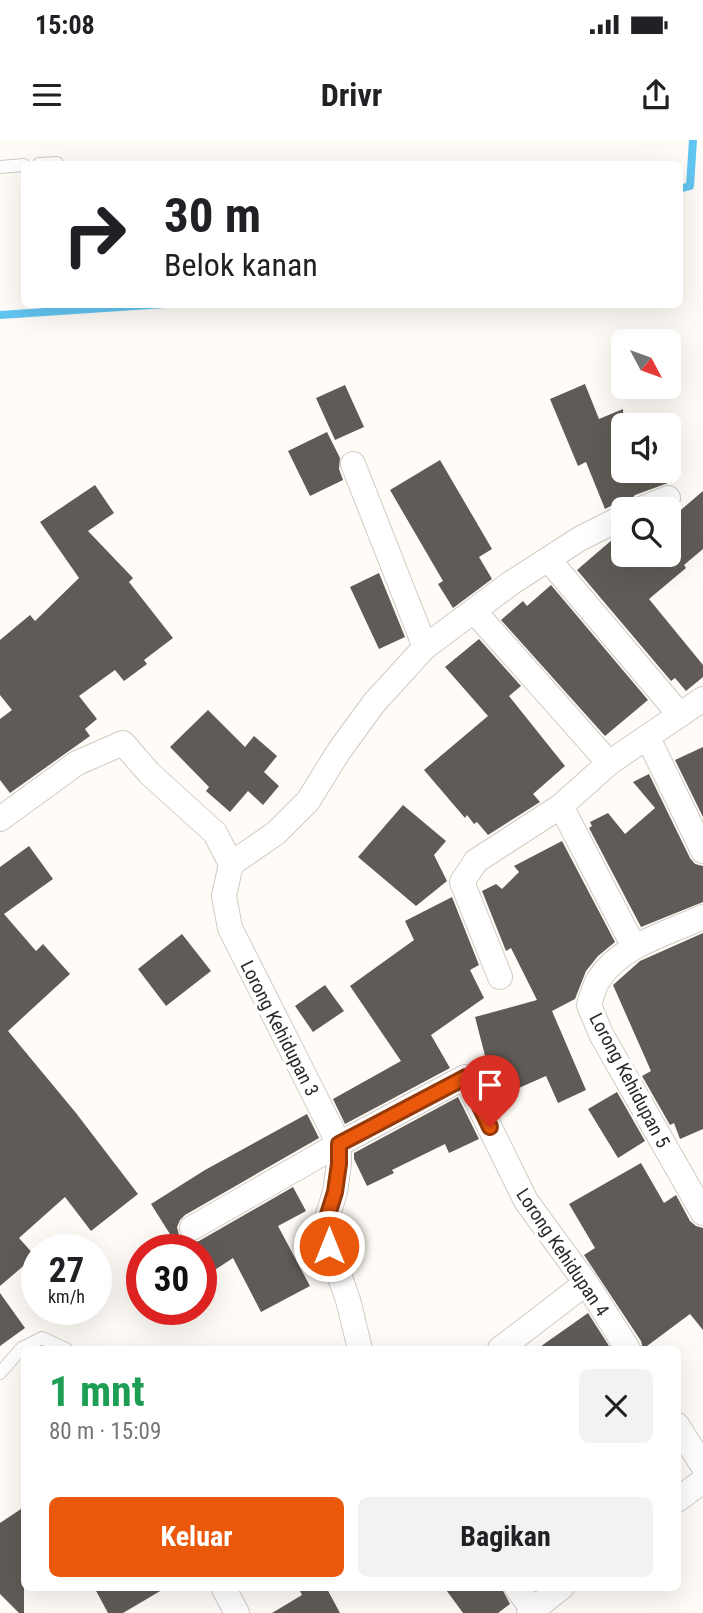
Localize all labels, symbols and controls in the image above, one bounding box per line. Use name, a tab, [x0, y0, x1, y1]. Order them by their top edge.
text: 15:08	[35, 10, 95, 40]
icon: menu	[28, 76, 66, 114]
text: Drivr	[321, 76, 382, 114]
icon: share	[637, 76, 675, 114]
text: 30 m	[164, 187, 261, 244]
icon: right	[49, 189, 140, 280]
text: Belok kanan	[164, 246, 318, 284]
north arrow	[611, 329, 681, 399]
map controls	[611, 329, 681, 567]
button: sound	[611, 413, 681, 483]
button: search	[611, 497, 681, 567]
street label: Lorong Kehidupan 3	[235, 957, 324, 1100]
street label: Lorong Kehidupan 5	[584, 1009, 675, 1152]
pin	[460, 1055, 520, 1127]
icon: arrive	[471, 1066, 509, 1104]
street label: Lorong Kehidupan 4	[511, 1184, 614, 1321]
position arrow	[292, 1209, 366, 1283]
speed limit sign: 30	[126, 1234, 217, 1325]
text: 27	[49, 1250, 84, 1291]
text: km/h	[48, 1286, 85, 1307]
text: 1 mnt	[49, 1367, 145, 1416]
button: close	[579, 1369, 653, 1443]
text: 80 m · 15:09	[49, 1418, 161, 1445]
button: Keluar	[49, 1497, 344, 1577]
button: Bagikan	[358, 1497, 653, 1577]

